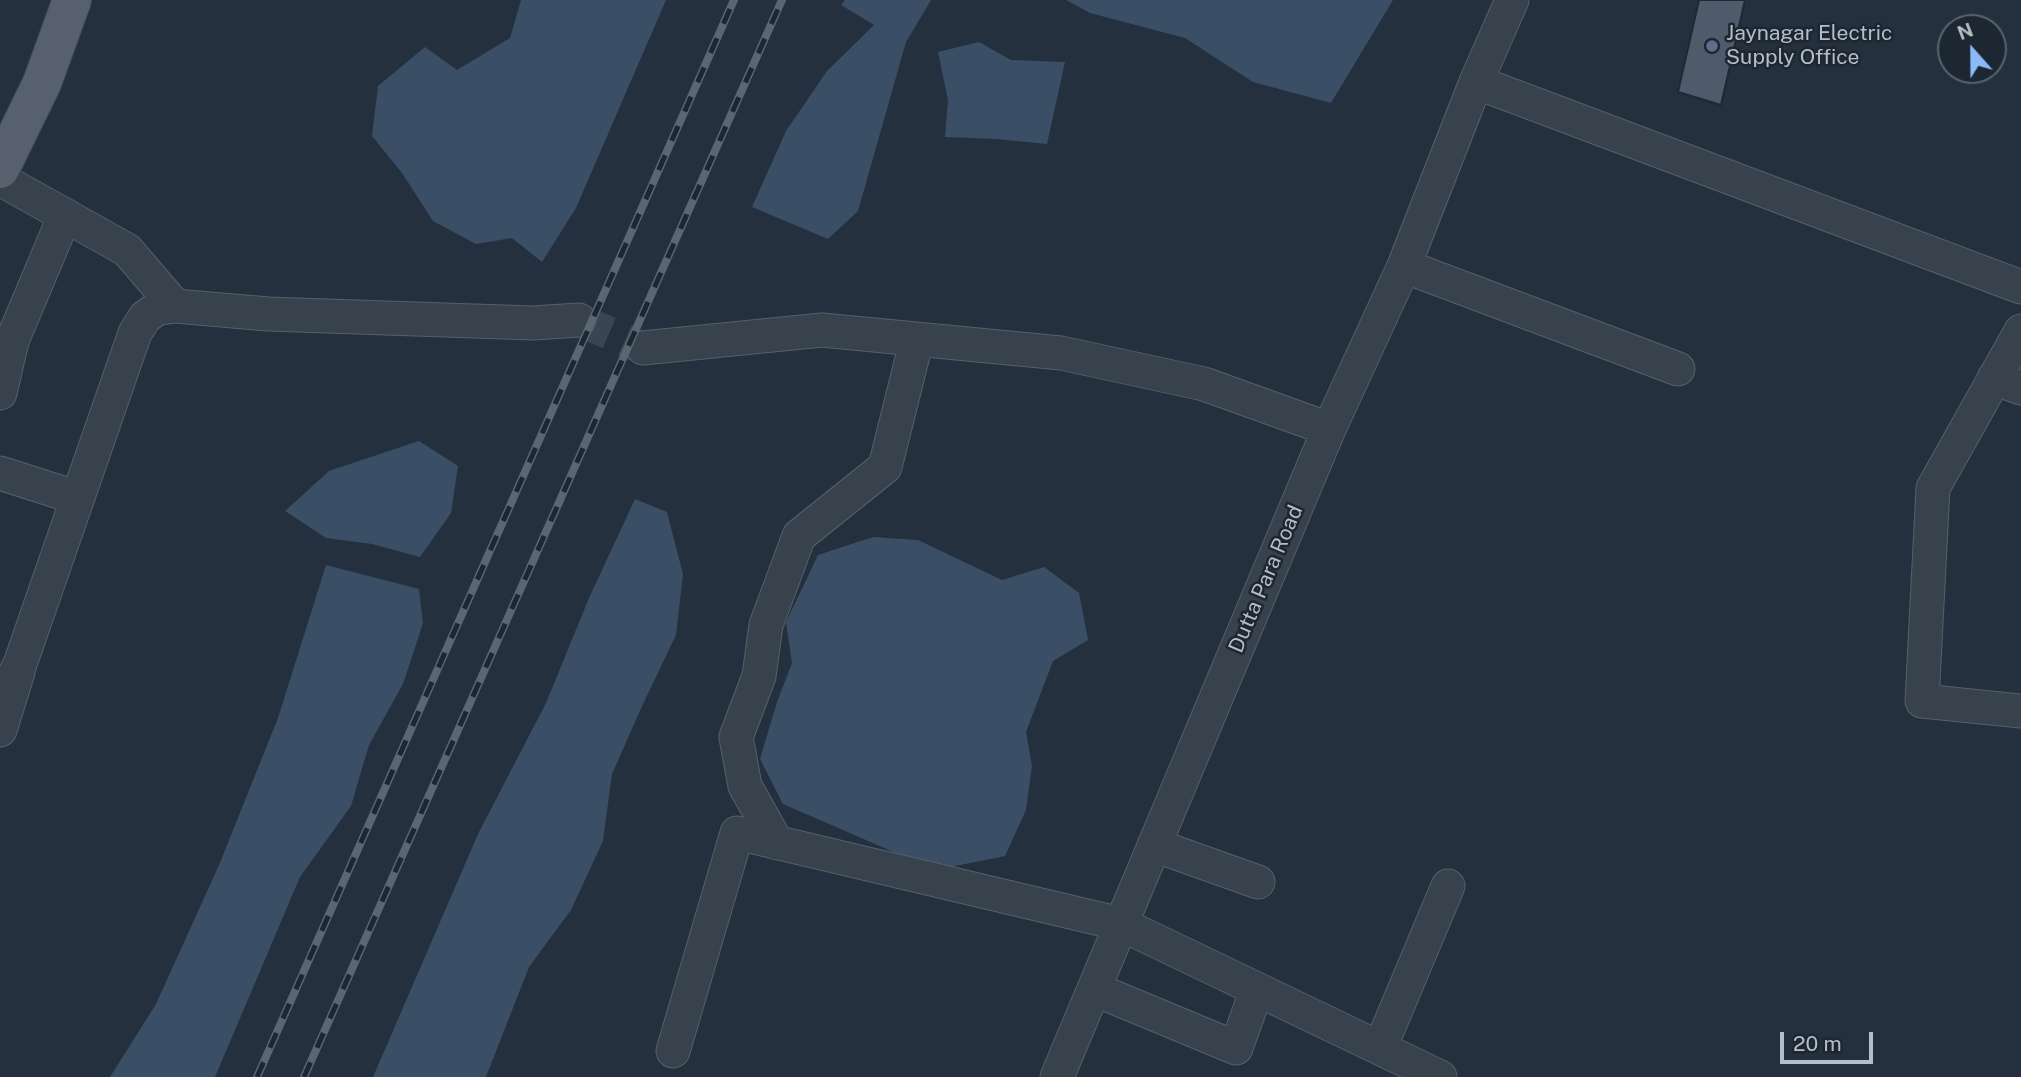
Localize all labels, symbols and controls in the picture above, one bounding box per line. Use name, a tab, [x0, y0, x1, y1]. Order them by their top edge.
north arrow	[1937, 14, 2007, 84]
text: N	[1954, 18, 1976, 44]
place label: Jaynagar Electric Supply Office	[1726, 21, 1892, 71]
marker: Jaynagar Electric Supply Office	[1704, 38, 1720, 54]
street label: Dutta Para Road	[1224, 501, 1308, 657]
scale bar	[1783, 1018, 1876, 1062]
text: 20 m	[1793, 1031, 1842, 1056]

